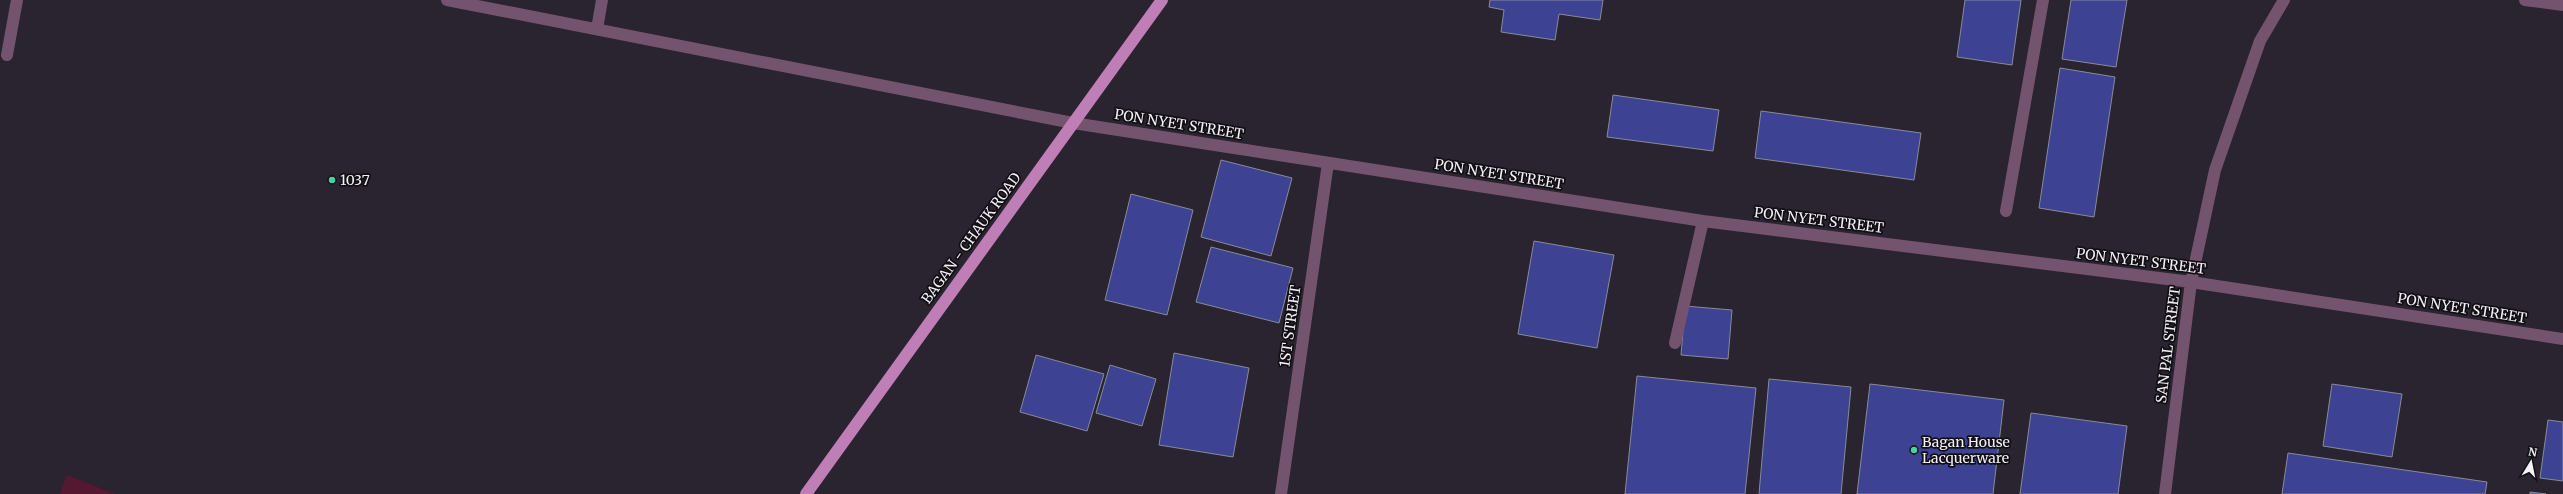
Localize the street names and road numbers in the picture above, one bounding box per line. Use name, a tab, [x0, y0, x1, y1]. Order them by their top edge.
street label: PON NYET STREET	[1113, 105, 1245, 143]
street label: PON NYET STREET	[1433, 155, 1565, 193]
street label: BAGAN - CHAUK ROAD	[917, 169, 1025, 307]
street label: PON NYET STREET	[1753, 203, 1885, 237]
street label: PON NYET STREET	[2075, 244, 2207, 278]
street label: 1ST STREET	[1275, 284, 1305, 368]
street label: SAN PAL STREET	[2152, 285, 2184, 404]
street label: PON NYET STREET	[2396, 289, 2528, 327]

